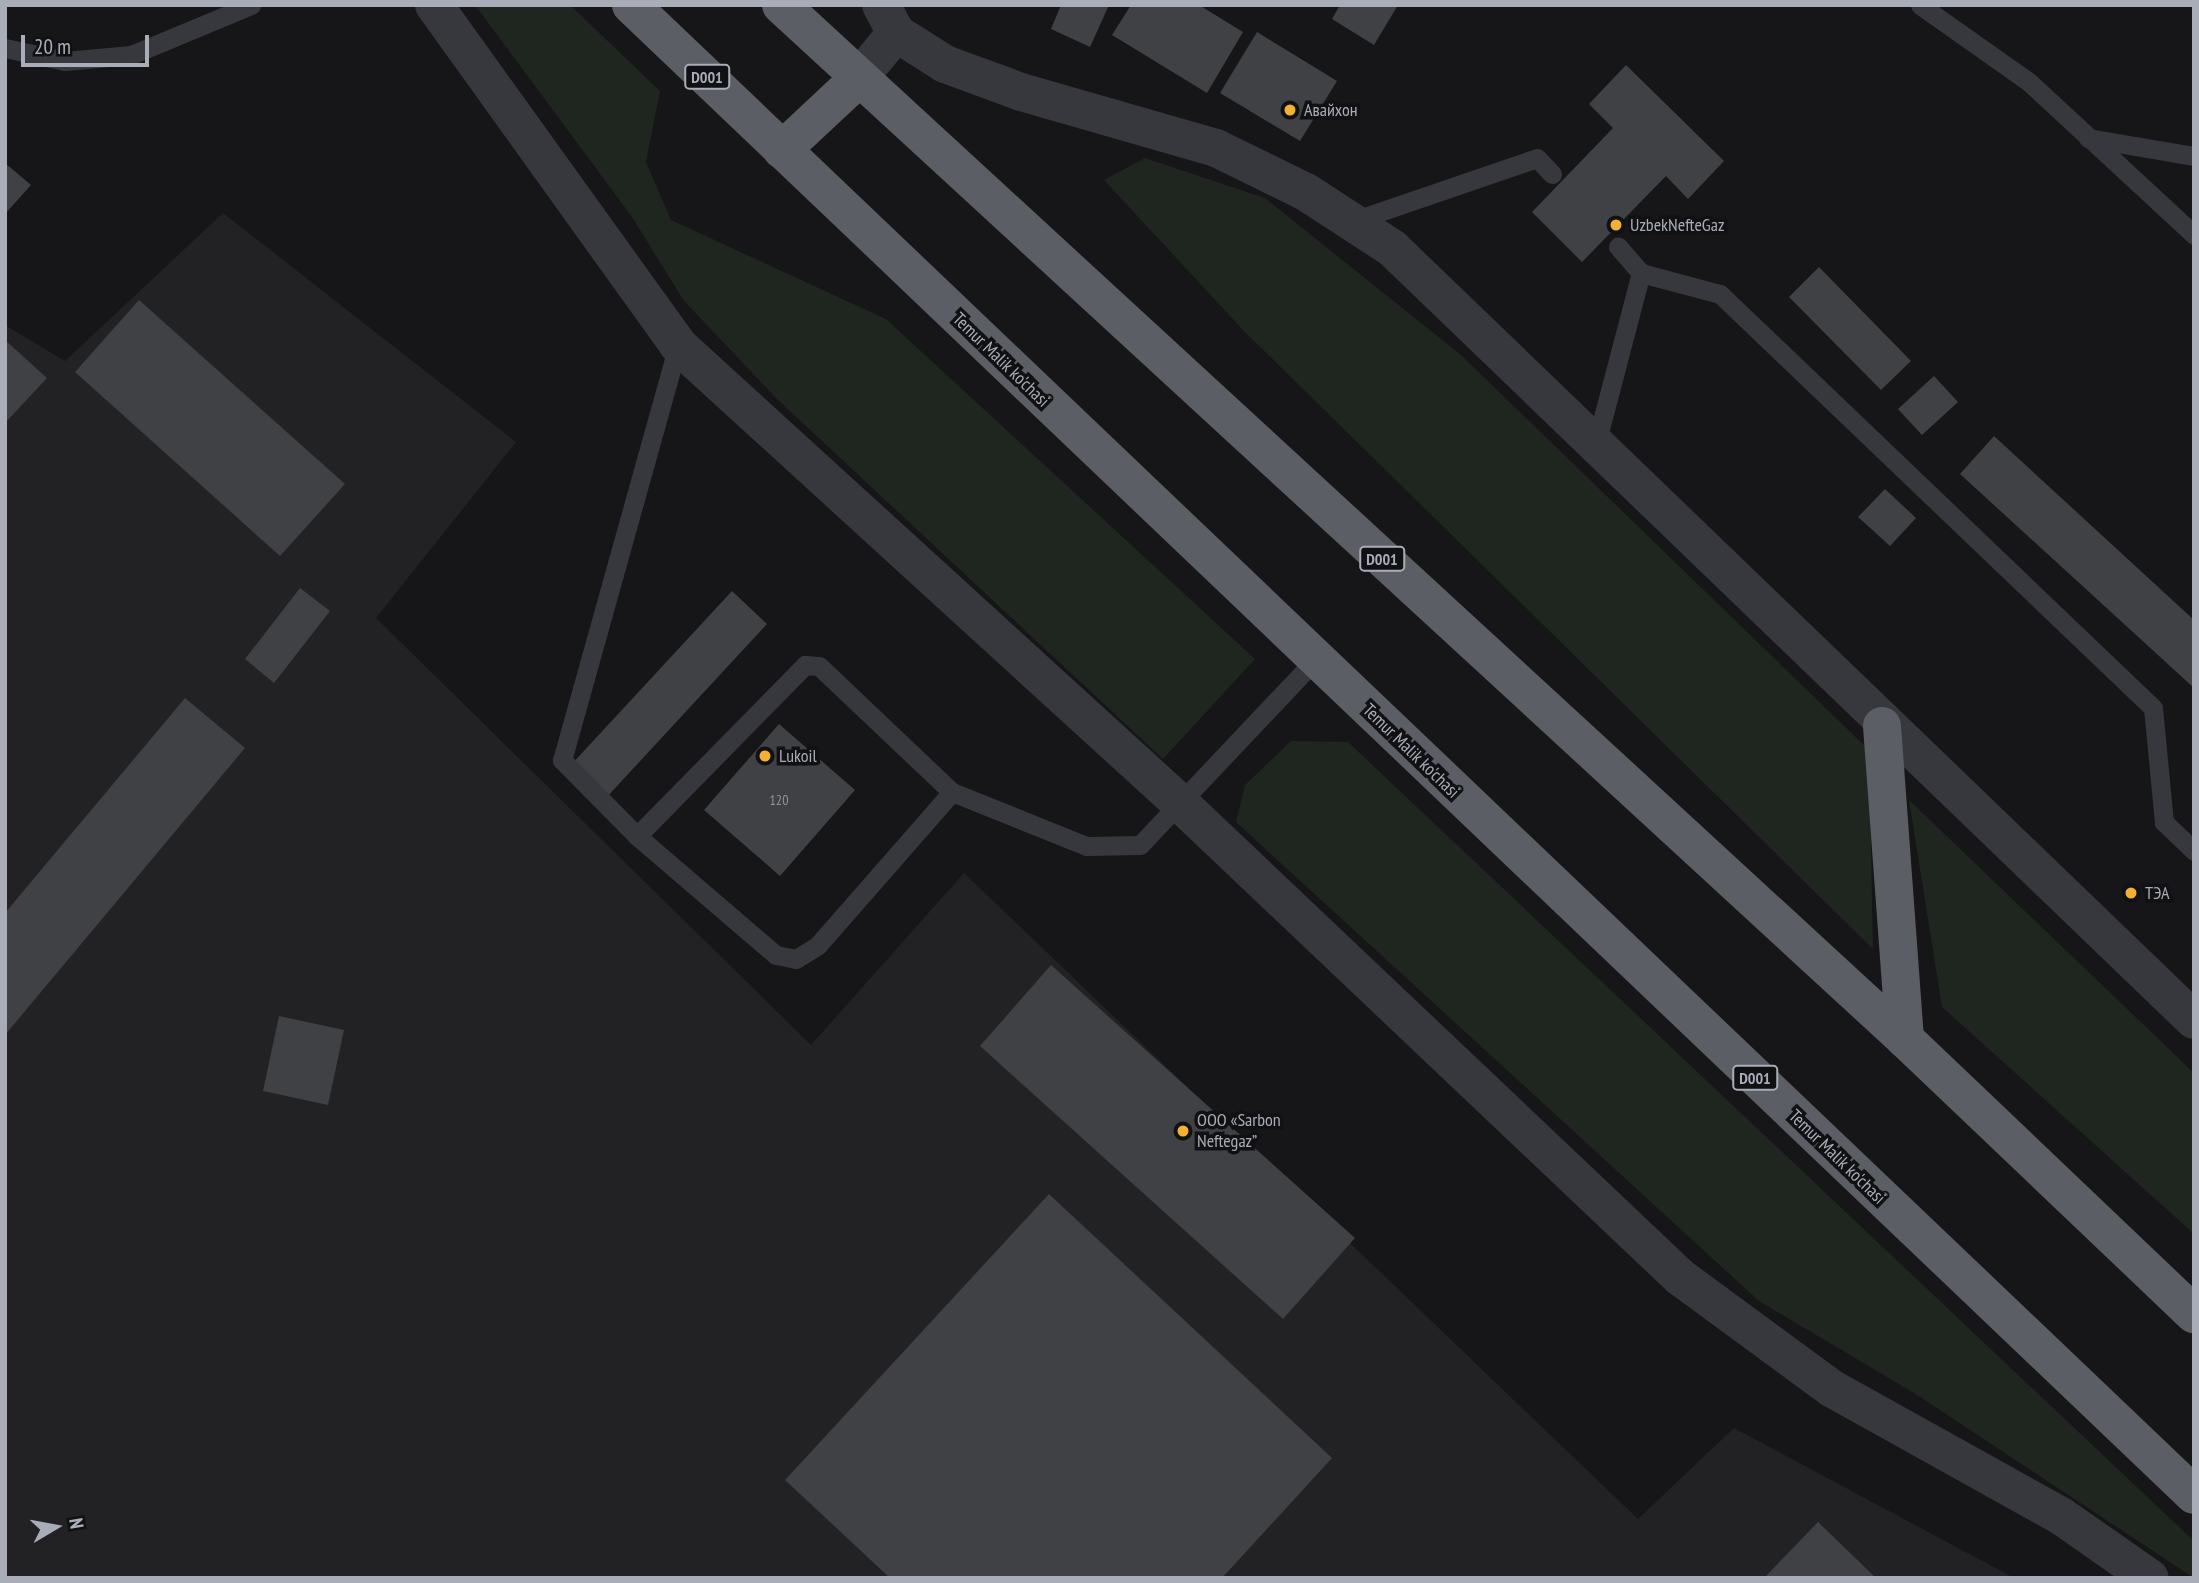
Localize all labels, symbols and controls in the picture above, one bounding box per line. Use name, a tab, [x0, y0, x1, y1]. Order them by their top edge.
scale bar	[24, 21, 152, 65]
text: 20 m	[34, 33, 71, 60]
road number: D001	[682, 64, 732, 90]
place label: Авайхон	[1304, 99, 1358, 121]
marker: Авайхон	[1282, 102, 1298, 118]
place label: UzbekNefteGaz	[1630, 214, 1724, 236]
marker: UzbekNefteGaz	[1608, 217, 1624, 233]
street label: Temur Malik ko'chasi	[948, 308, 1054, 412]
road number: D001	[1358, 546, 1406, 572]
street label: Temur Malik ko'chasi	[1358, 699, 1464, 803]
place label: Lukoil	[779, 745, 817, 767]
marker: Lukoil	[757, 748, 773, 764]
house number: 120	[770, 792, 788, 808]
place label: ТЭА	[2145, 882, 2170, 904]
marker: ТЭА	[2123, 885, 2139, 901]
road number: D001	[1730, 1066, 1780, 1090]
street label: Temur Malik ko'chasi	[1784, 1105, 1890, 1209]
place label: ООО «Sarbon Neftegaz”	[1197, 1110, 1281, 1152]
marker: ООО «Sarbon Neftegaz”	[1175, 1123, 1191, 1139]
north arrow	[21, 1492, 91, 1562]
text: N	[64, 1516, 89, 1530]

